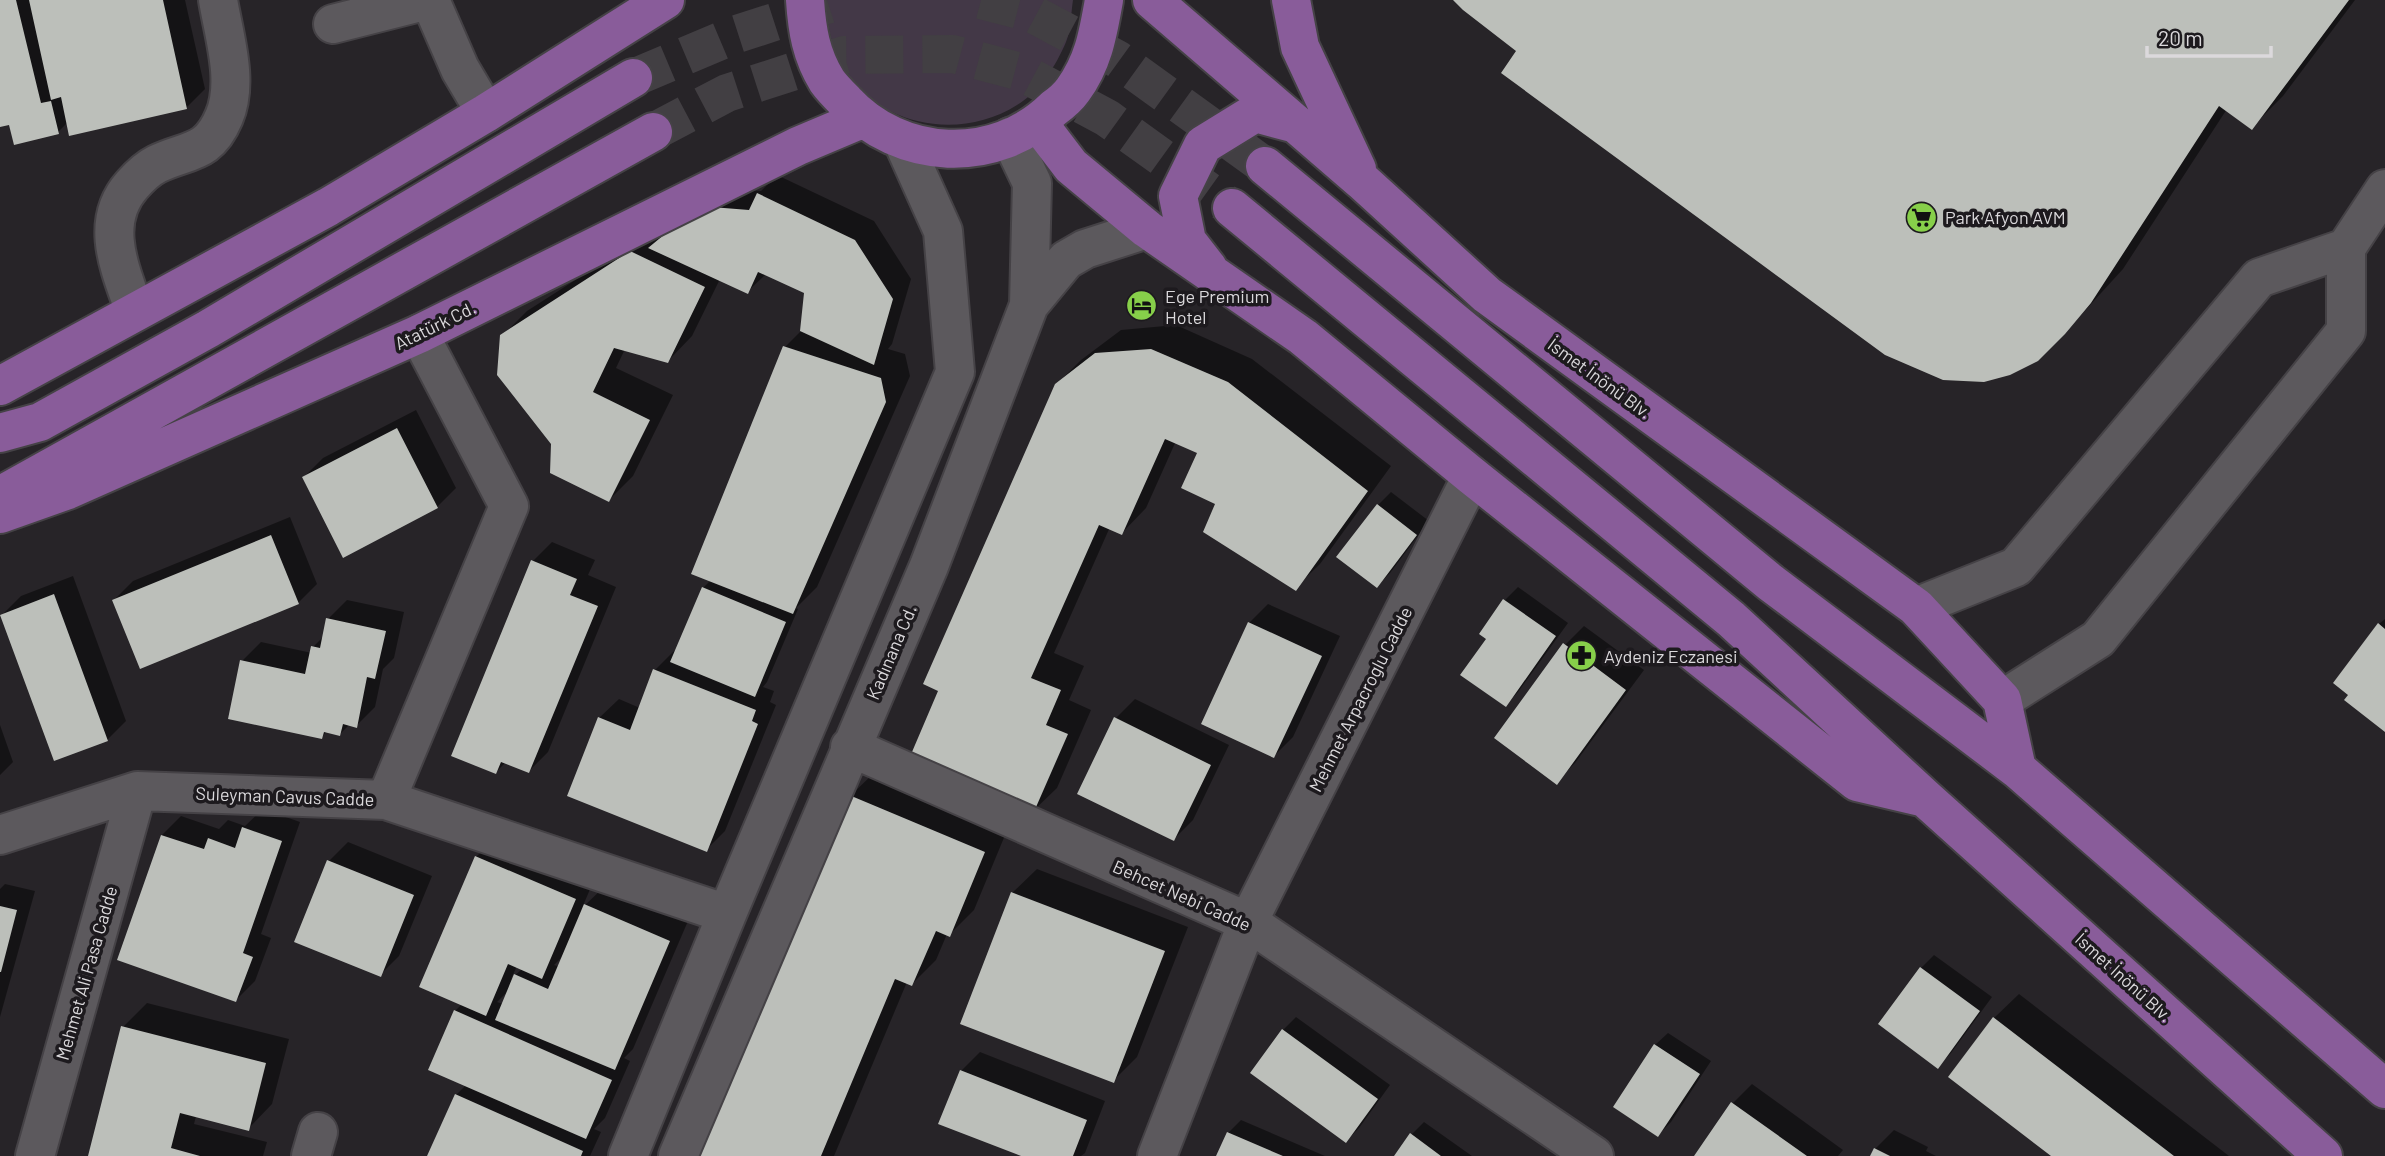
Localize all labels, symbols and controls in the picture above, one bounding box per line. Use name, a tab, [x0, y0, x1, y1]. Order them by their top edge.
scale bar	[2147, 14, 2271, 58]
text: 20 m	[2158, 25, 2203, 50]
supermarket icon: Park Afyon AVM	[1905, 200, 1939, 234]
place label: Park Afyon AVM	[1945, 206, 2066, 228]
place label: Ege Premium Hotel	[1165, 285, 1269, 328]
hotel icon: Ege Premium Hotel	[1125, 289, 1159, 323]
street label: Atatürk Cd.	[391, 296, 479, 354]
street label: İsmet İnönü Blv.	[1544, 333, 1656, 423]
street label: Kadınana Cd.	[861, 601, 921, 703]
street label: Mehmet Arpacroglu Cadde	[1304, 603, 1416, 795]
pharmacy icon: Aydeniz Eczanesi	[1564, 639, 1598, 673]
place label: Aydeniz Eczanesi	[1604, 645, 1738, 667]
street label: Suleyman Cavus Cadde	[195, 782, 375, 810]
street label: Behcet Nebi Cadde	[1110, 855, 1254, 935]
street label: Mehmet Ali Pasa Cadde	[51, 883, 121, 1063]
street label: İsmet İnönü Blv.	[2071, 928, 2177, 1026]

